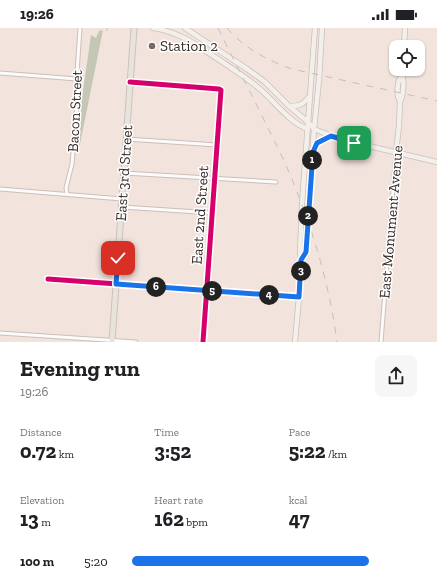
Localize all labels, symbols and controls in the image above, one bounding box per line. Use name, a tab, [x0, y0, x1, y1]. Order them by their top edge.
text: 19:26	[20, 5, 54, 23]
place label: Station 2	[160, 37, 218, 55]
map controls	[389, 40, 425, 76]
button: locate	[389, 40, 425, 76]
marker: Station 2	[147, 41, 157, 51]
street label: Bacon Street	[64, 69, 86, 153]
street label: East 3rd Street	[112, 124, 136, 222]
pin	[337, 126, 371, 160]
icon: arrive	[343, 132, 365, 154]
street label: East Monument Avenue	[375, 145, 407, 299]
pin: 1	[302, 150, 322, 170]
text: 1	[310, 153, 314, 166]
street label: East 2nd Street	[188, 165, 212, 265]
pin: 2	[298, 206, 318, 226]
text: 2	[305, 209, 311, 222]
pin	[101, 241, 135, 275]
icon: check	[107, 247, 129, 269]
pin: 3	[291, 261, 311, 281]
text: 3	[298, 264, 304, 277]
pin: 6	[146, 277, 166, 297]
text: 6	[153, 280, 159, 293]
pin: 5	[202, 281, 222, 301]
text: 5	[209, 284, 215, 297]
pin: 4	[259, 285, 279, 305]
text: 4	[266, 288, 272, 301]
text: Evening run	[20, 355, 140, 382]
button: share	[375, 355, 417, 397]
text: 19:26	[20, 384, 48, 399]
text: Distance	[20, 426, 62, 439]
text: Time	[154, 426, 179, 439]
text: Pace	[289, 426, 310, 439]
text: 0.72	[20, 439, 56, 463]
text: 3:52	[154, 439, 191, 463]
text: 5:22	[289, 439, 326, 463]
text: km	[56, 448, 74, 461]
text: /km	[326, 448, 347, 461]
text: Elevation	[20, 494, 64, 507]
text: Heart rate	[154, 494, 203, 507]
text: kcal	[289, 494, 308, 507]
text: 13	[20, 507, 39, 531]
text: 162	[154, 507, 184, 531]
text: 47	[289, 507, 310, 531]
text: m	[39, 516, 51, 529]
text: bpm	[184, 516, 208, 529]
text: 100 m	[20, 554, 54, 569]
text: 5:20	[84, 554, 108, 569]

